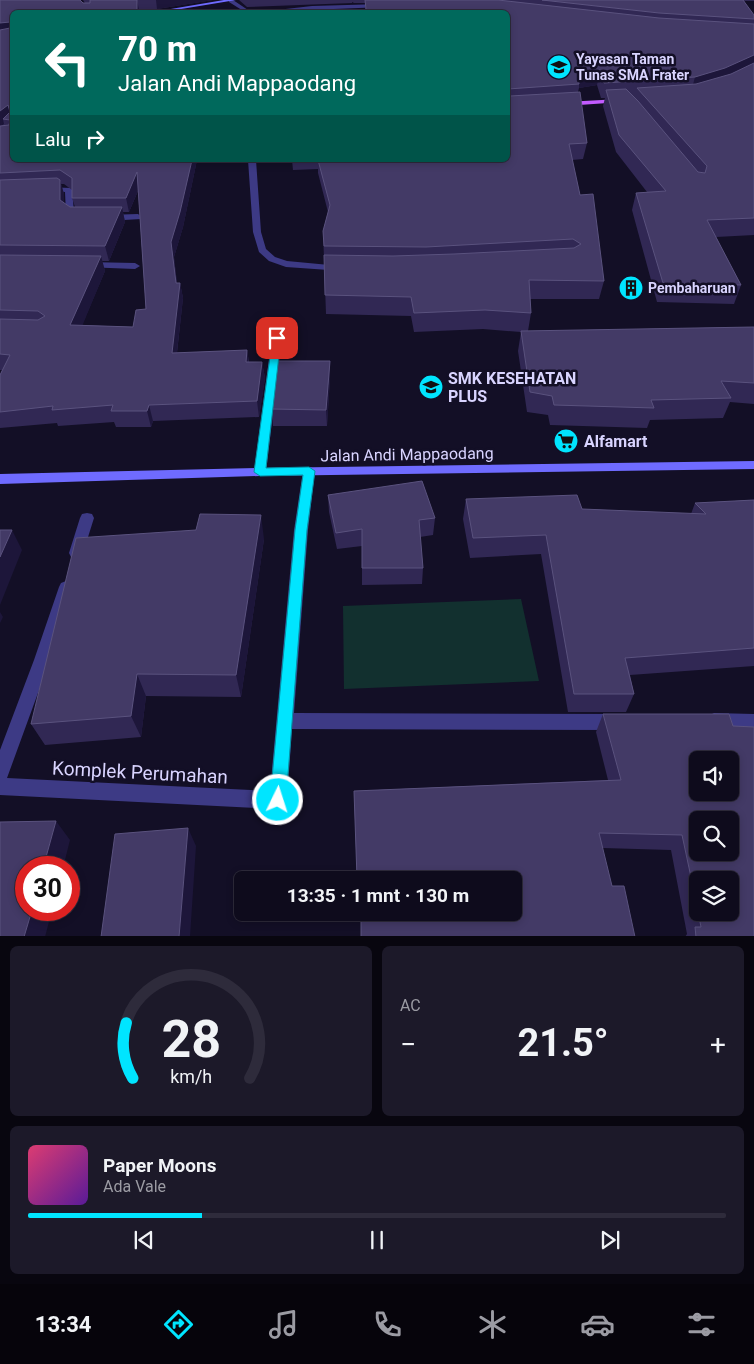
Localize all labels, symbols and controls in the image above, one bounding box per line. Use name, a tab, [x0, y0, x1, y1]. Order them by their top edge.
text: 70 m	[118, 29, 197, 70]
icon: left	[35, 30, 100, 95]
place label: Yayasan Taman Tunas SMA Frater	[576, 51, 689, 83]
school or university icon: Yayasan Taman Tunas SMA Frater	[546, 54, 572, 80]
text: Jalan Andi Mappaodang	[118, 71, 356, 96]
icon: right	[81, 125, 109, 153]
text: Lalu	[35, 128, 71, 151]
building icon: Pembaharuan	[618, 275, 644, 301]
place label: Pembaharuan	[648, 280, 736, 296]
pin	[256, 317, 298, 359]
icon: arrive	[263, 324, 291, 352]
place label: SMK KESEHATAN PLUS	[448, 369, 576, 406]
school or university icon: SMK KESEHATAN PLUS	[418, 374, 444, 400]
supermarket icon: Alfamart	[553, 428, 579, 454]
place label: Alfamart	[584, 432, 648, 451]
street label: Jalan Andi Mappaodang	[320, 443, 494, 466]
map controls	[689, 751, 739, 921]
button: sound	[689, 751, 739, 801]
street label: Komplek Perumahan	[51, 756, 228, 789]
position arrow	[251, 773, 303, 825]
button: search	[689, 811, 739, 861]
speed limit sign: 30	[15, 856, 80, 921]
button: layers	[689, 871, 739, 921]
text: 13:35 · 1 mnt · 130 m	[287, 884, 469, 907]
text: AC	[400, 996, 421, 1015]
text: 28	[161, 1009, 221, 1070]
text: 21.5°	[517, 1021, 609, 1065]
text: −	[400, 1028, 416, 1061]
text: +	[710, 1028, 726, 1061]
text: km/h	[170, 1066, 212, 1087]
text: Paper Moons	[103, 1154, 216, 1177]
text: Ada Vale	[103, 1177, 166, 1196]
icon: previous	[130, 1226, 158, 1254]
icon: pause	[363, 1226, 391, 1254]
icon: next	[596, 1226, 624, 1254]
icon: directions	[161, 1307, 196, 1342]
icon: music	[266, 1307, 301, 1342]
icon: phone	[370, 1307, 405, 1342]
icon: climate	[475, 1307, 510, 1342]
icon: car	[580, 1307, 615, 1342]
icon: filters	[684, 1307, 719, 1342]
text: 13:34	[35, 1312, 91, 1337]

